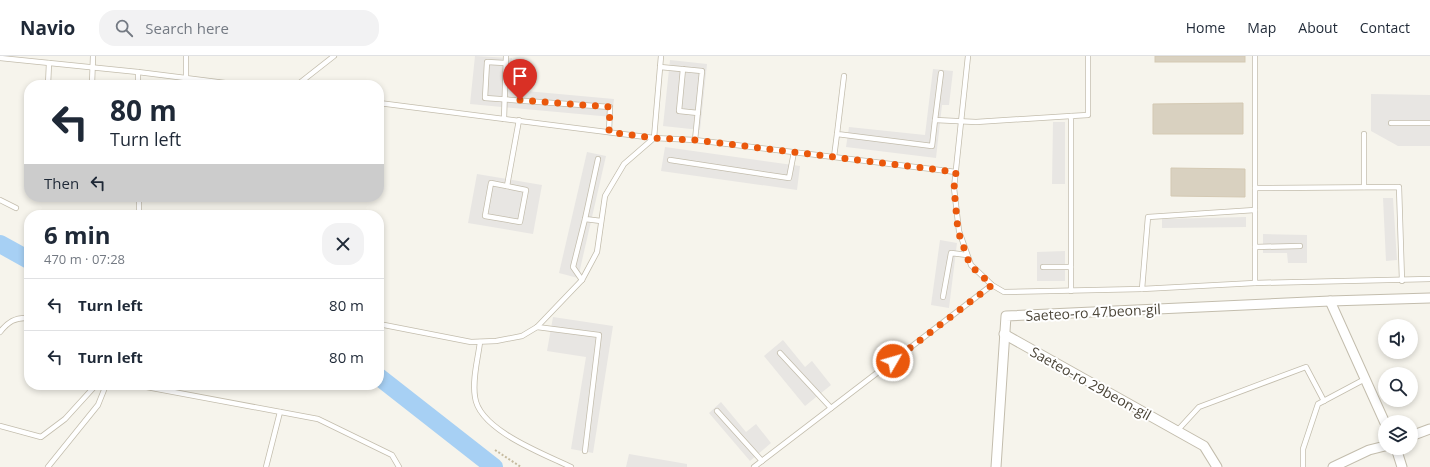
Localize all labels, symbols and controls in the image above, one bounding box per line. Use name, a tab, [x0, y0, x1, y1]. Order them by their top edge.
search box	[99, 10, 379, 46]
text: Navio	[20, 15, 75, 41]
icon: search	[113, 17, 135, 39]
text: Search here	[145, 18, 229, 38]
text: Home	[1186, 18, 1225, 37]
text: Map	[1247, 18, 1276, 37]
text: About	[1298, 18, 1338, 37]
text: Contact	[1360, 18, 1410, 37]
pin	[503, 59, 537, 100]
icon: arrive	[509, 65, 531, 87]
text: 80 m	[110, 91, 177, 129]
icon: left	[44, 96, 96, 148]
text: Turn left	[110, 127, 181, 151]
icon: left	[87, 172, 109, 194]
text: Then	[44, 173, 79, 193]
text: 6 min	[44, 218, 111, 251]
button: close	[322, 223, 364, 265]
text: 470 m · 07:28	[44, 250, 125, 268]
icon: left	[44, 294, 66, 316]
text: Turn left	[78, 295, 143, 315]
text: 80 m	[329, 295, 364, 315]
street label: Saeteo-ro 47beon-gil	[1025, 299, 1161, 325]
map controls	[1378, 319, 1418, 455]
button: sound	[1378, 319, 1418, 359]
position arrow	[872, 340, 914, 382]
street label: Saeteo-ro 29beon-gil	[1027, 342, 1155, 424]
icon: left	[44, 346, 66, 368]
text: Turn left	[78, 347, 143, 367]
text: 80 m	[329, 347, 364, 367]
button: search	[1378, 367, 1418, 407]
button: layers	[1378, 415, 1418, 455]

